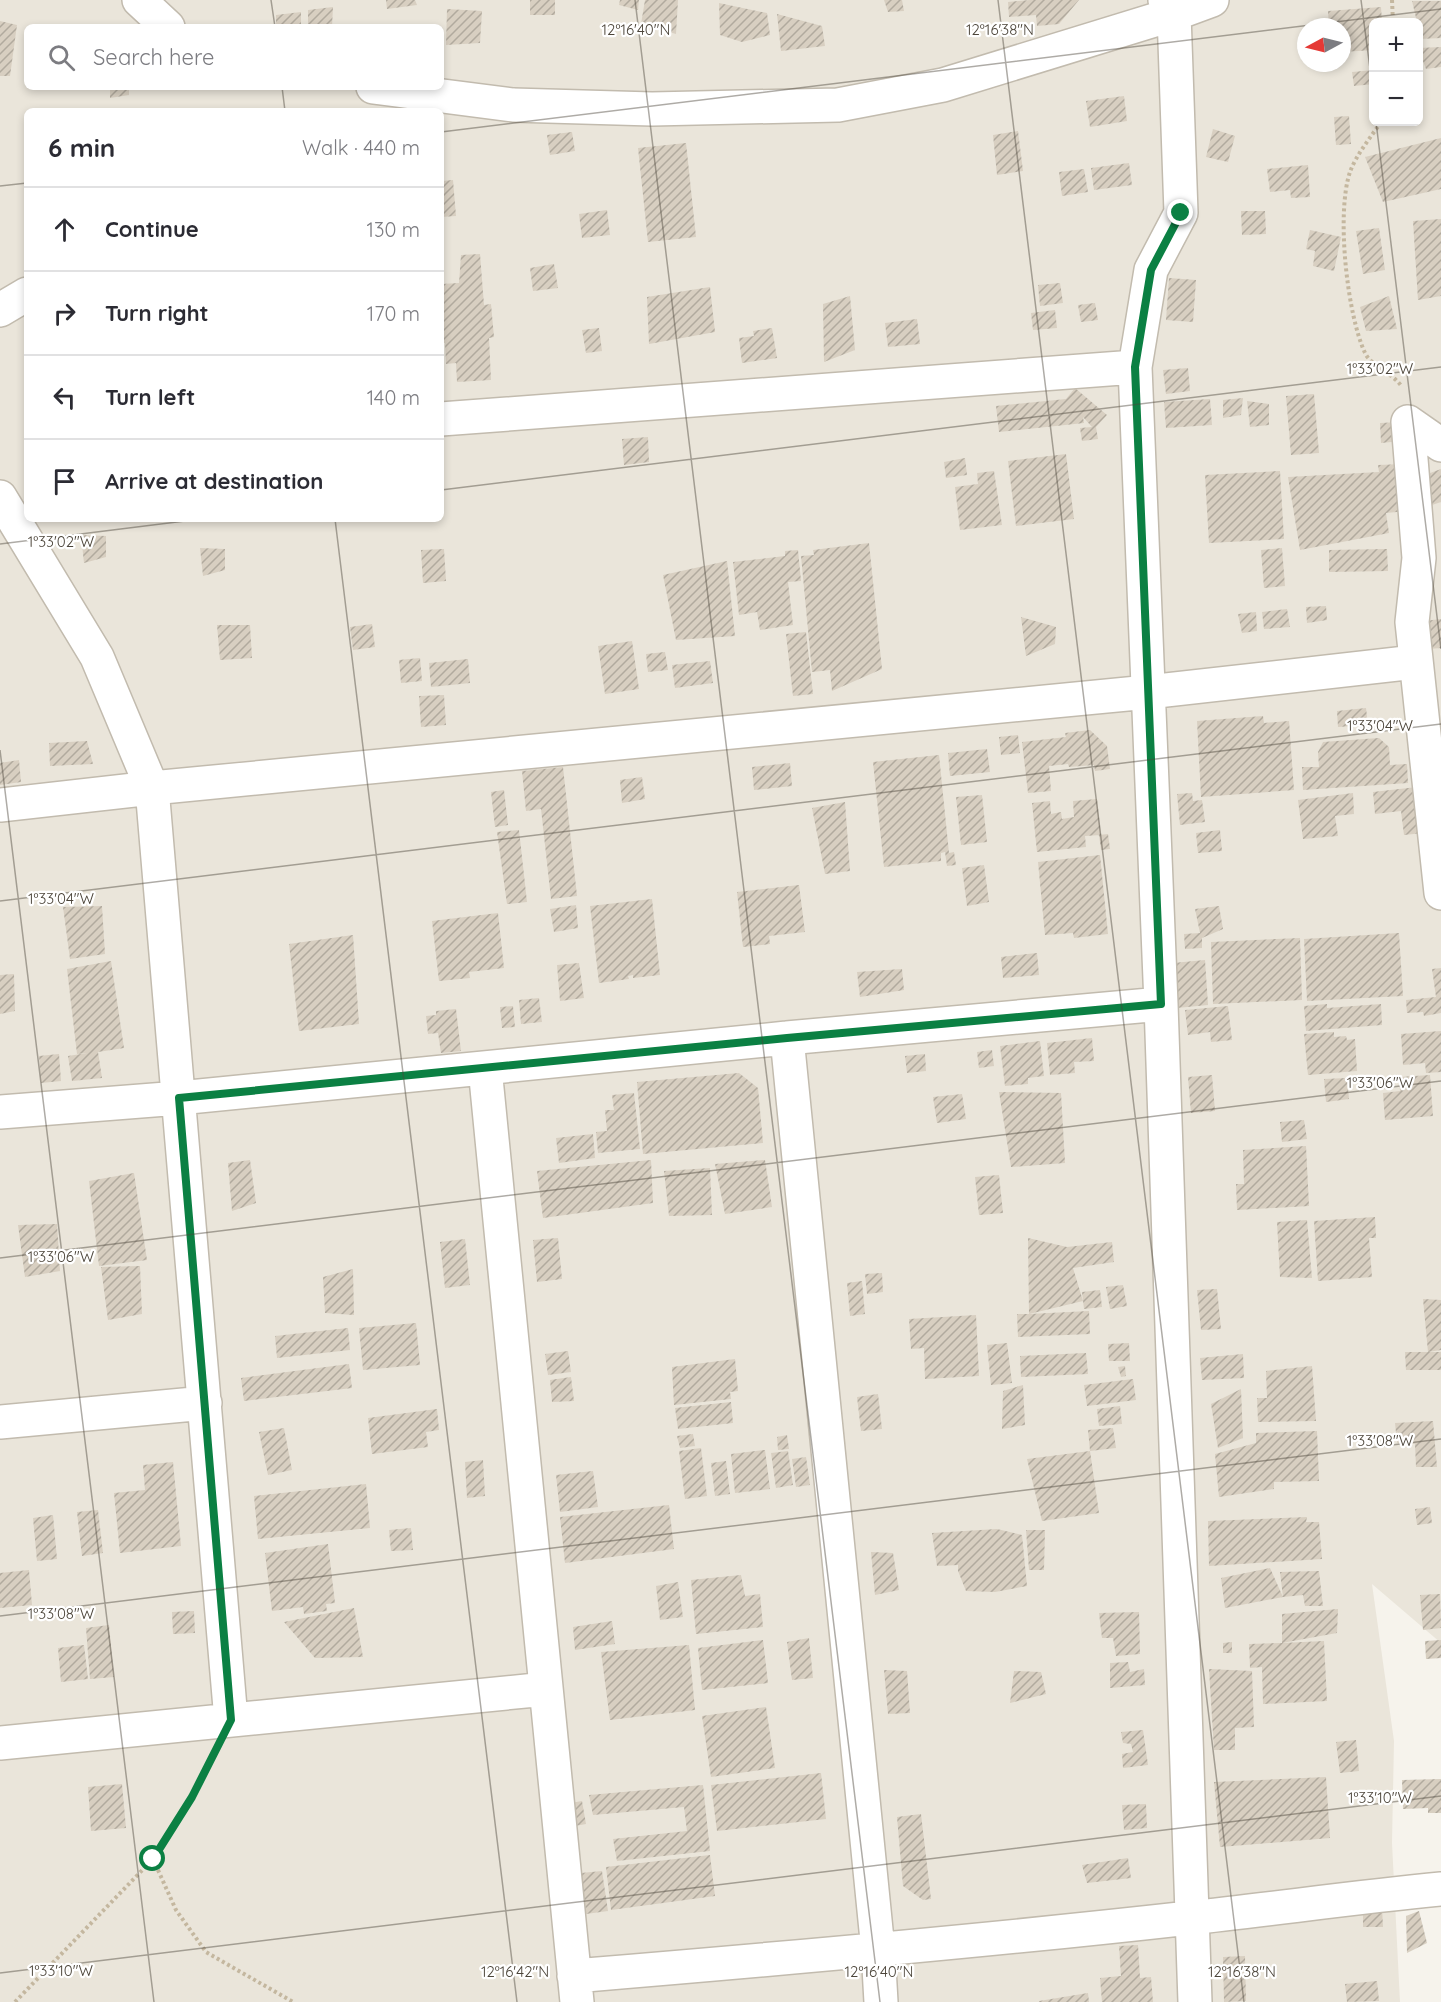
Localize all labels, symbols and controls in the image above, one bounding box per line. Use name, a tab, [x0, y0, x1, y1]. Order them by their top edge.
north arrow	[1297, 18, 1351, 72]
map controls	[1369, 18, 1423, 126]
button: +	[1369, 18, 1423, 72]
text: 12°16'40"N	[602, 20, 670, 39]
text: 12°16'38"N	[966, 20, 1034, 39]
search box	[24, 24, 444, 90]
icon: search	[45, 41, 78, 74]
text: Search here	[93, 43, 214, 71]
button: −	[1369, 72, 1423, 126]
text: 6 min	[48, 131, 115, 164]
text: Walk · 440 m	[302, 135, 420, 160]
route end	[1167, 199, 1193, 225]
icon: ahead	[48, 213, 81, 246]
text: Continue	[105, 215, 199, 243]
text: 130 m	[367, 217, 420, 242]
icon: right	[48, 297, 81, 330]
text: Turn right	[105, 299, 209, 327]
text: 170 m	[367, 301, 420, 326]
text: 1°33'02"W	[1347, 359, 1414, 378]
icon: left	[48, 381, 81, 414]
text: Turn left	[105, 383, 195, 411]
text: 140 m	[367, 385, 420, 410]
icon: arrive	[48, 465, 81, 498]
text: Arrive at destination	[105, 467, 323, 495]
text: 1°33'02"W	[28, 532, 95, 551]
text: 1°33'04"W	[1347, 716, 1414, 735]
text: 1°33'04"W	[28, 889, 95, 908]
text: 1°33'06"W	[1347, 1073, 1414, 1092]
text: 1°33'06"W	[28, 1247, 95, 1266]
text: 1°33'08"W	[1347, 1431, 1414, 1450]
text: 1°33'08"W	[28, 1604, 95, 1623]
text: 1°33'10"W	[1348, 1788, 1412, 1807]
route start	[139, 1845, 165, 1871]
text: 1°33'10"W	[29, 1961, 93, 1980]
text: 12°16'42"N	[481, 1962, 549, 1981]
text: 12°16'40"N	[845, 1962, 913, 1981]
text: 12°16'38"N	[1208, 1962, 1276, 1981]

